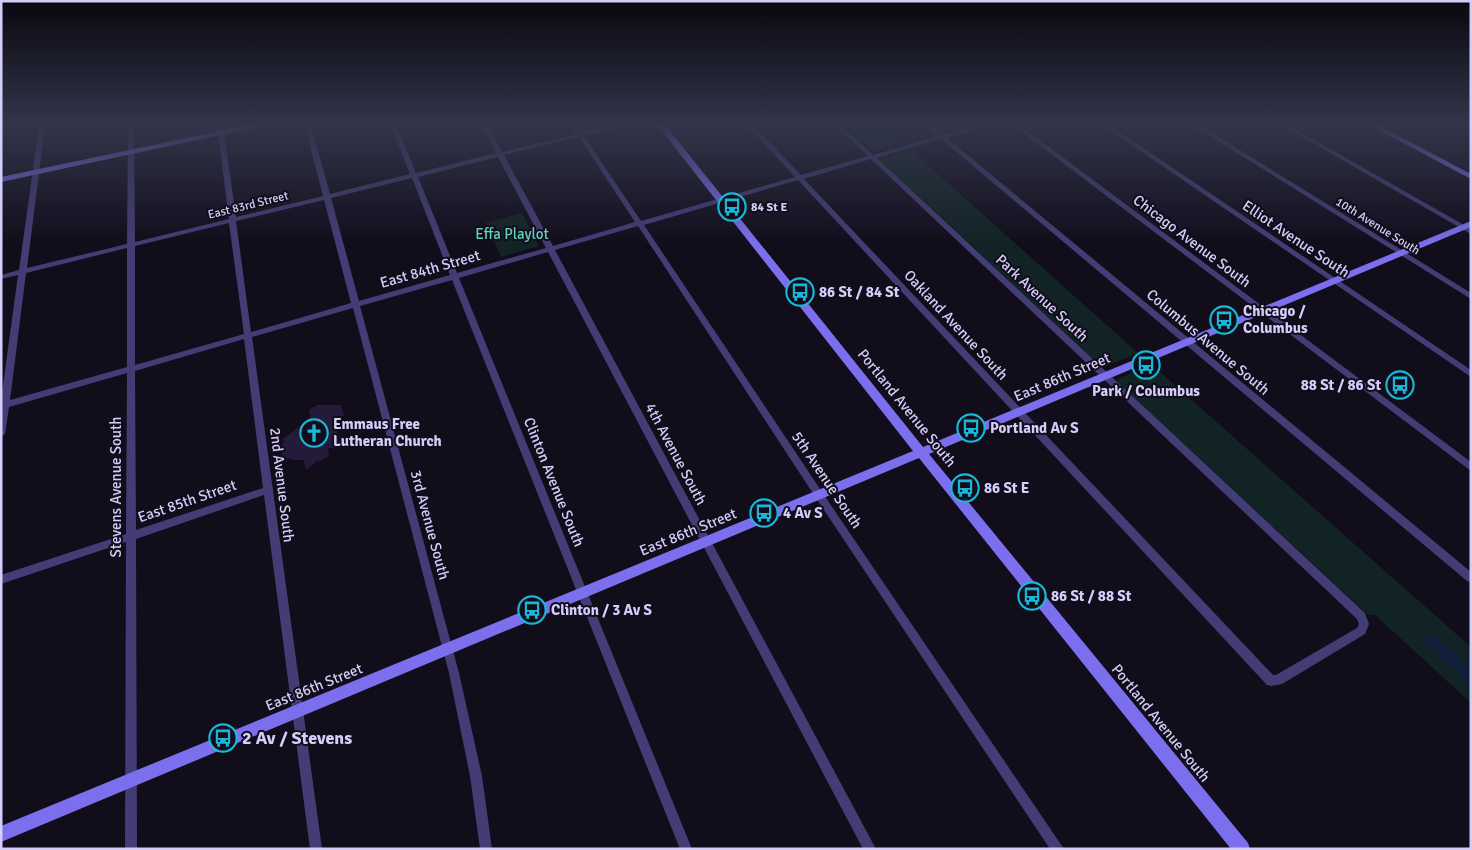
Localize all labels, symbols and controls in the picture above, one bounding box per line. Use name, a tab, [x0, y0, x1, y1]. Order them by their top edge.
street label: East 83rd Street	[206, 188, 290, 223]
street label: Chicago Avenue South	[1130, 191, 1254, 291]
bus stop icon: 84 St E	[717, 192, 747, 222]
street label: 10th Avenue South	[1333, 194, 1423, 258]
street label: Elliot Avenue South	[1239, 196, 1353, 282]
place label: 84 St E	[751, 200, 787, 215]
park label: Effa Playlot	[475, 225, 549, 243]
street label: East 84th Street	[378, 246, 482, 292]
street label: Park Avenue South	[992, 250, 1092, 346]
street label: Oakland Avenue South	[900, 266, 1012, 384]
bus stop icon: 86 St / 84 St	[785, 277, 815, 307]
place label: 86 St / 84 St	[819, 283, 900, 301]
street label: Columbus Avenue South	[1143, 285, 1273, 399]
place label: Chicago / Columbus	[1243, 302, 1308, 337]
bus stop icon: Chicago / Columbus	[1209, 305, 1239, 335]
street label: Portland Avenue South	[854, 345, 960, 471]
street label: East 86th Street	[1011, 349, 1113, 405]
bus stop icon: Park / Columbus	[1131, 350, 1161, 380]
bus stop icon: 88 St / 86 St	[1385, 370, 1415, 400]
place label: 88 St / 86 St	[1301, 376, 1381, 394]
place label: Park / Columbus	[1092, 382, 1200, 400]
street label: 4th Avenue South	[642, 400, 710, 508]
bus stop icon: Portland Av S	[956, 413, 986, 443]
place label: Emmaus Free Lutheran Church	[333, 415, 442, 450]
street label: Clinton Avenue South	[520, 415, 588, 549]
street label: Stevens Avenue South	[107, 417, 125, 557]
church icon: Emmaus Free Lutheran Church	[299, 418, 329, 448]
place label: Portland Av S	[990, 419, 1079, 437]
street label: 2nd Avenue South	[266, 427, 298, 543]
street label: 5th Avenue South	[788, 428, 866, 532]
street label: 3rd Avenue South	[407, 468, 453, 582]
bus stop icon: 86 St E	[950, 473, 980, 503]
street label: East 85th Street	[135, 476, 239, 526]
place label: 86 St E	[984, 479, 1030, 497]
bus stop icon: 4 Av S	[749, 498, 779, 528]
street label: East 86th Street	[637, 504, 739, 560]
place label: 4 Av S	[783, 504, 823, 522]
bus stop icon: 86 St / 88 St	[1017, 581, 1047, 611]
place label: 86 St / 88 St	[1051, 587, 1132, 605]
bus stop icon: Clinton / 3 Av S	[517, 595, 547, 625]
place label: Clinton / 3 Av S	[551, 601, 652, 619]
street label: East 86th Street	[263, 659, 365, 715]
street label: Portland Avenue South	[1108, 660, 1214, 786]
bus stop icon: 2 Av / Stevens	[208, 723, 238, 753]
place label: 2 Av / Stevens	[242, 727, 352, 749]

